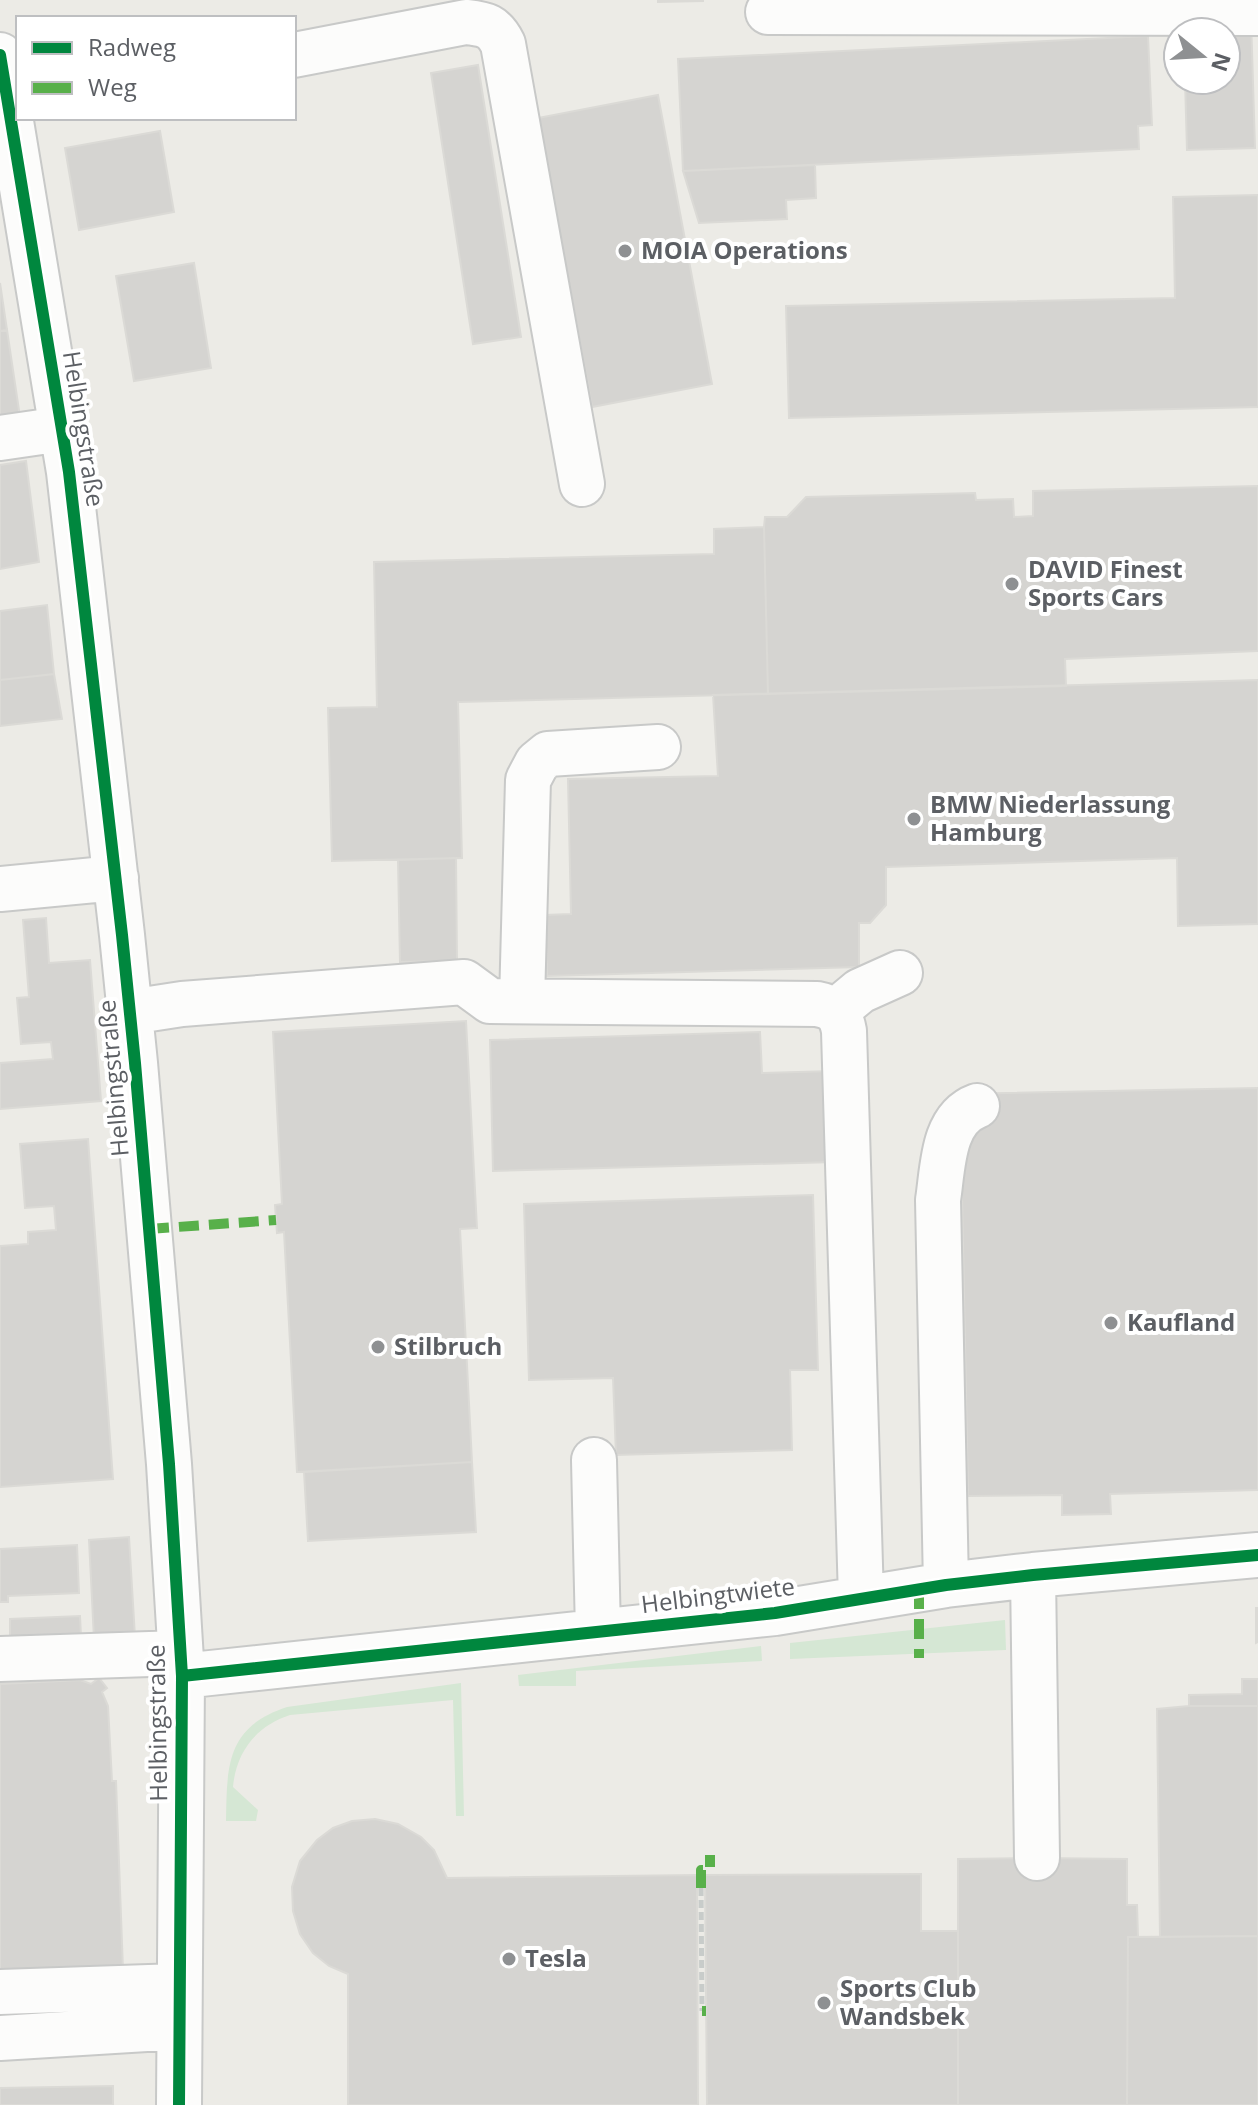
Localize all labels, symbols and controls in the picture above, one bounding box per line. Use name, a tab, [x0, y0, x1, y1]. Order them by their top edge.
legend	[16, 16, 296, 120]
north arrow	[1162, 16, 1242, 96]
text: Radweg	[88, 30, 176, 63]
text: N	[1205, 49, 1239, 76]
text: Weg	[88, 70, 137, 103]
place label: MOIA Operations	[641, 233, 848, 266]
marker: MOIA Operations	[616, 242, 634, 260]
street label: Helbingstraße	[56, 349, 113, 509]
place label: DAVID Finest Sports Cars	[1028, 552, 1183, 613]
marker: DAVID Finest Sports Cars	[1003, 575, 1021, 593]
place label: BMW Niederlassung Hamburg	[930, 787, 1171, 848]
marker: BMW Niederlassung Hamburg	[905, 810, 923, 828]
street label: Helbingstraße	[89, 998, 136, 1158]
place label: Kaufland	[1127, 1305, 1235, 1338]
marker: Kaufland	[1102, 1314, 1120, 1332]
place label: Stilbruch	[394, 1329, 502, 1362]
marker: Stilbruch	[369, 1338, 387, 1356]
street label: Helbingtwiete	[639, 1569, 796, 1620]
street label: Helbingstraße	[139, 1644, 174, 1802]
place label: Tesla	[525, 1941, 587, 1974]
marker: Tesla	[500, 1950, 518, 1968]
place label: Sports Club Wandsbek	[840, 1971, 976, 2032]
marker: Sports Club Wandsbek	[815, 1994, 833, 2012]

